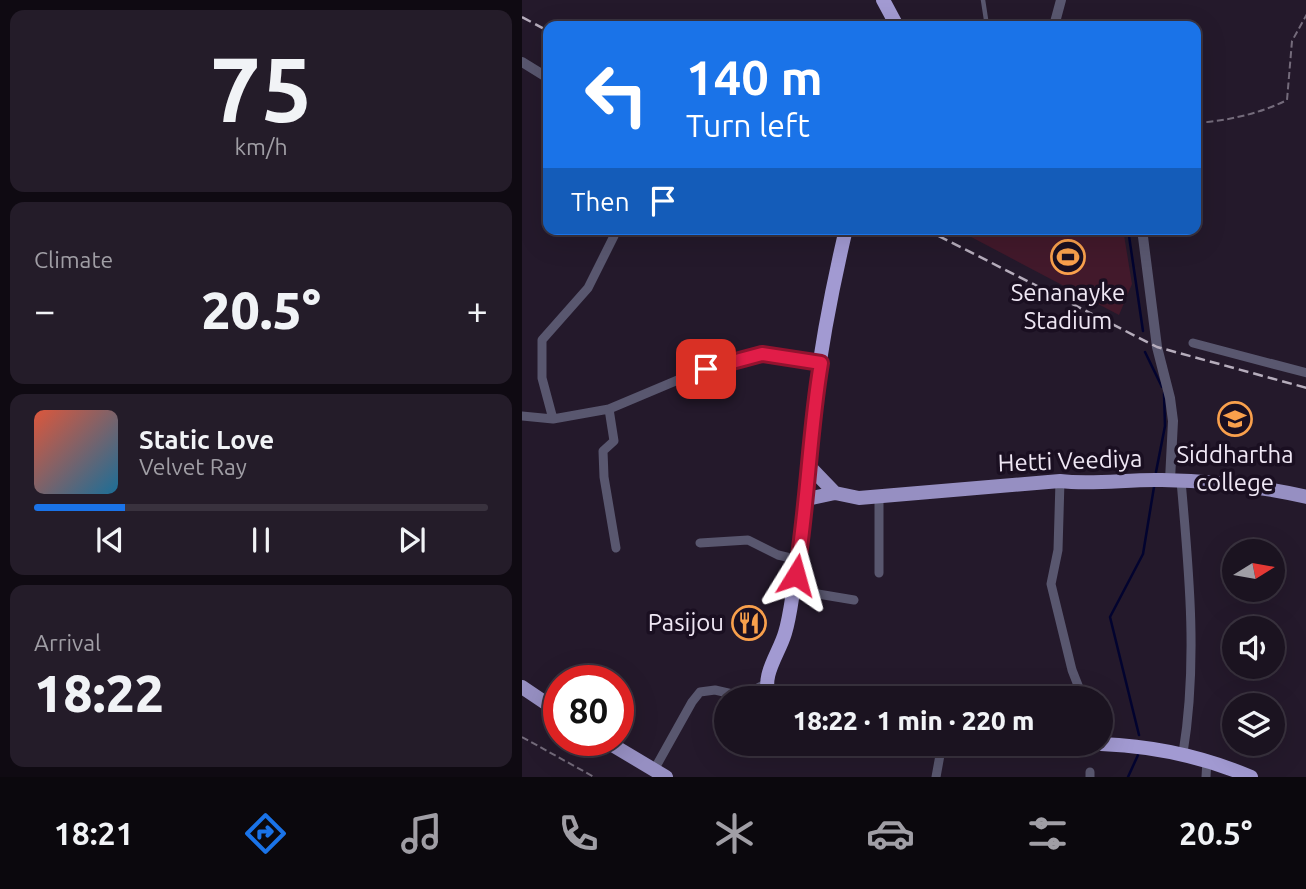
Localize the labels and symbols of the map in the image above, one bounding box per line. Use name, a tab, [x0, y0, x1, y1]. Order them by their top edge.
sports icon: Senanayke Stadium	[1049, 238, 1087, 276]
place label: Senanayke Stadium	[1011, 279, 1125, 334]
pin	[676, 339, 736, 399]
school or university icon: Siddhartha college	[1216, 400, 1254, 438]
place label: Siddhartha college	[1176, 441, 1294, 496]
street label: Hetti Veediya	[997, 444, 1143, 477]
position arrow	[759, 538, 833, 612]
north arrow	[1222, 539, 1285, 602]
restaurant icon: Pasijou	[730, 604, 768, 642]
place label: Pasijou	[648, 609, 724, 636]
speed limit sign: 80	[543, 665, 634, 756]

